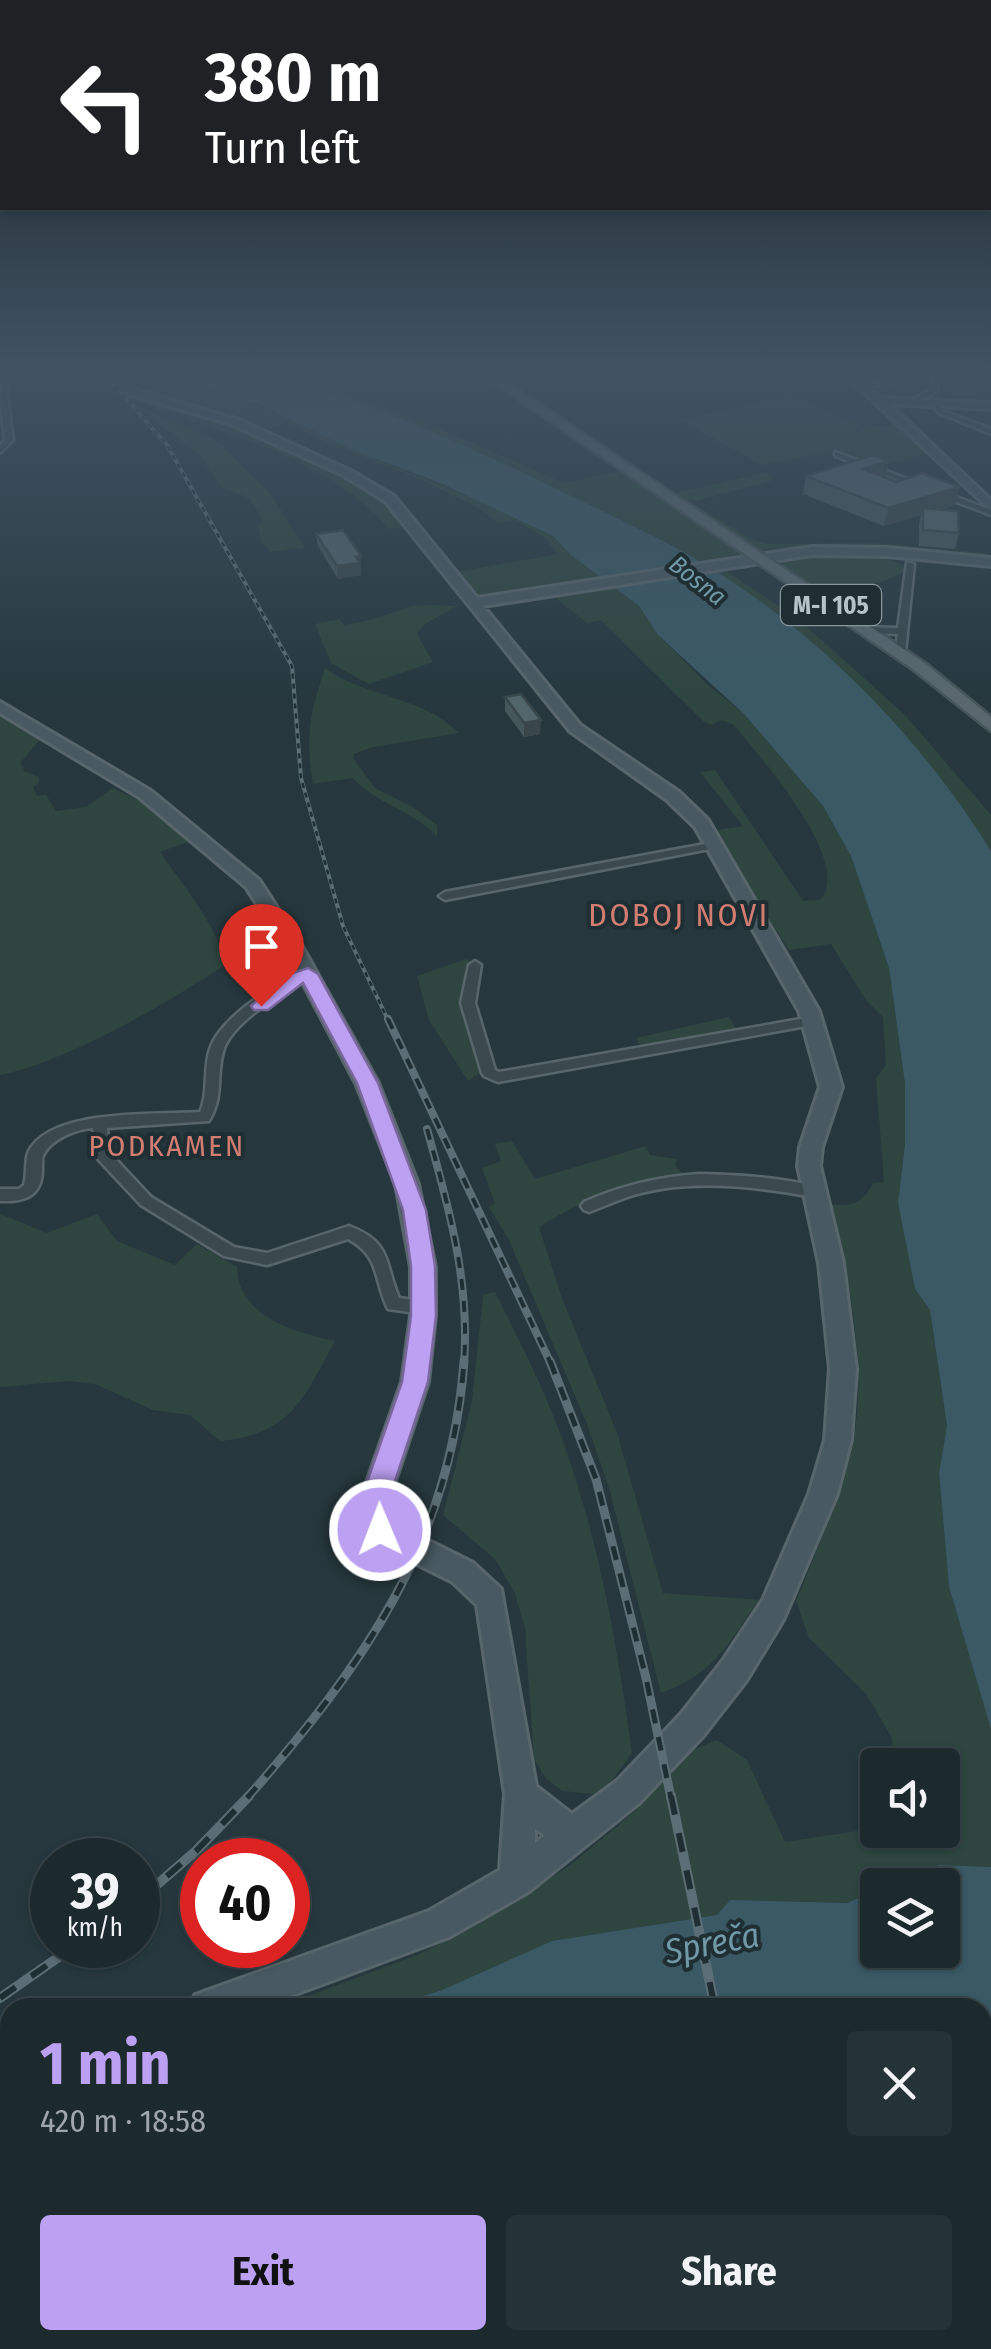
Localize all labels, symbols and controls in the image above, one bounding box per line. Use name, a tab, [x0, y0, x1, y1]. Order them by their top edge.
text: 380 m	[205, 36, 381, 120]
icon: left	[40, 40, 170, 170]
text: Turn left	[205, 121, 360, 175]
water label: Bosna	[663, 549, 732, 612]
road number: M-I 105	[781, 585, 881, 625]
district label: DOBOJ NOVI	[588, 896, 770, 934]
pin	[219, 904, 304, 1007]
icon: arrive	[234, 919, 289, 974]
district label: PODKAMEN	[88, 1128, 246, 1164]
position arrow	[328, 1478, 432, 1582]
map controls	[860, 1748, 960, 1968]
button: sound	[860, 1748, 960, 1848]
speed limit sign: 40	[180, 1838, 310, 1968]
text: 39	[70, 1861, 120, 1921]
button: layers	[860, 1868, 960, 1968]
text: km/h	[67, 1913, 123, 1943]
water label: Spreča	[660, 1913, 763, 1973]
text: 1 min	[40, 2028, 171, 2100]
button: close	[847, 2031, 952, 2136]
text: 420 m · 18:58	[40, 2102, 206, 2140]
button: Exit	[40, 2215, 486, 2330]
button: Share	[506, 2215, 952, 2330]

